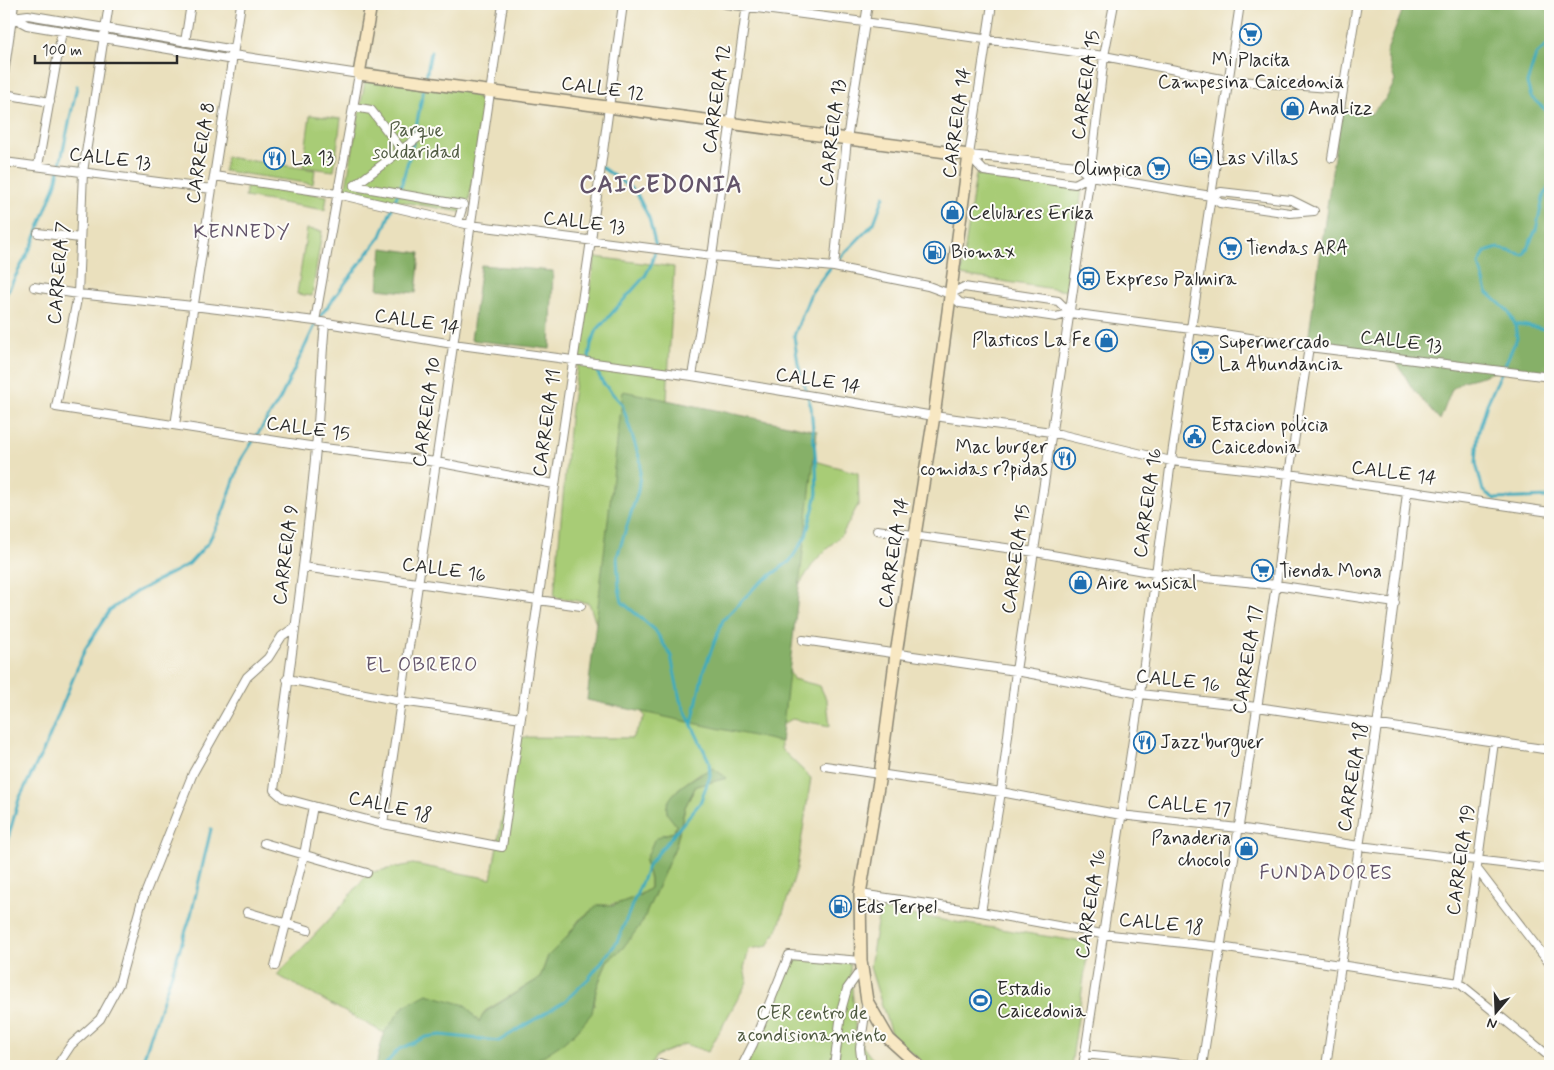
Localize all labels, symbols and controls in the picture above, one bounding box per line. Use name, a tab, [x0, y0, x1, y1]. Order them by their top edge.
supermarket icon: Mi Placita Campesina Caicedonia	[1239, 22, 1263, 46]
street label: CARRERA 15	[1066, 29, 1106, 141]
scale bar	[35, 32, 178, 64]
text: 100 m	[42, 41, 82, 61]
street label: CARRERA 12	[697, 43, 737, 155]
place label: Mi Placita Campesina Caicedonia	[1158, 48, 1344, 95]
street label: CARRERA 14	[937, 66, 977, 180]
street label: CALLE 12	[560, 71, 646, 107]
street label: CARRERA 13	[814, 78, 852, 188]
shop icon: AnaLizz	[1280, 96, 1304, 120]
place label: AnaLizz	[1308, 96, 1372, 121]
street label: CARRERA 8	[181, 100, 221, 206]
park label: Parque solidaridad	[372, 118, 460, 165]
street label: CALLE 13	[68, 142, 152, 176]
restaurant icon: La 13	[263, 146, 287, 170]
place label: La 13	[291, 146, 334, 171]
hotel icon: Las Villas	[1188, 146, 1212, 170]
place label: Las Villas	[1216, 146, 1298, 171]
place label: Olimpica	[1074, 157, 1142, 182]
supermarket icon: Olimpica	[1146, 157, 1170, 181]
district label: CAICEDONIA	[579, 170, 743, 201]
shop icon: Celulares Erika	[940, 201, 964, 225]
place label: Celulares Erika	[968, 201, 1094, 226]
street label: CALLE 13	[542, 206, 626, 240]
district label: KENNEDY	[193, 219, 291, 246]
street label: CARRERA 7	[42, 220, 76, 326]
supermarket icon: Tiendas ARA	[1218, 236, 1242, 260]
place label: Tiendas ARA	[1246, 236, 1348, 261]
fuel station icon: Biomax	[923, 240, 947, 264]
place label: Biomax	[951, 240, 1016, 265]
bus stop icon: Expreso Palmira	[1077, 267, 1101, 291]
place label: Expreso Palmira	[1105, 267, 1237, 292]
street label: CALLE 14	[373, 303, 461, 341]
street label: CALLE 13	[1359, 325, 1443, 359]
place label: Plasticos La Fe	[972, 328, 1091, 353]
shop icon: Plasticos La Fe	[1095, 328, 1119, 352]
place label: Supermercado La Abundancia	[1219, 330, 1343, 377]
supermarket icon: Supermercado La Abundancia	[1191, 341, 1215, 365]
street label: CARRERA 10	[407, 355, 447, 469]
street label: CALLE 14	[774, 362, 862, 400]
street label: CARRERA 11	[527, 368, 567, 478]
street label: CALLE 15	[264, 411, 352, 447]
place label: Estacion policia Caicedonia	[1211, 413, 1329, 460]
public building icon: Estacion policia Caicedonia	[1183, 424, 1207, 448]
place label: Mac burger comidas r?pidas	[920, 435, 1048, 482]
restaurant icon: Mac burger comidas r?pidas	[1052, 446, 1076, 470]
street label: CARRERA 16	[1128, 446, 1168, 560]
street label: CALLE 14	[1350, 455, 1438, 491]
street label: CARRERA 14	[873, 496, 915, 610]
street label: CARRERA 9	[267, 503, 305, 607]
street label: CARRERA 15	[996, 503, 1036, 615]
street label: CALLE 16	[400, 552, 488, 588]
supermarket icon: Tienda Mona	[1251, 559, 1275, 583]
place label: Tienda Mona	[1279, 559, 1382, 584]
shop icon: Aire musical	[1068, 571, 1092, 595]
place label: Aire musical	[1096, 571, 1197, 596]
street label: CARRERA 17	[1227, 604, 1269, 716]
district label: EL OBRERO	[365, 652, 479, 679]
street label: CALLE 16	[1134, 663, 1222, 699]
street label: CARRERA 18	[1332, 720, 1374, 834]
restaurant icon: Jazz'burguer	[1132, 730, 1156, 754]
place label: Jazz'burguer	[1160, 730, 1264, 757]
street label: CALLE 18	[346, 785, 434, 829]
street label: CALLE 17	[1146, 789, 1232, 823]
street label: CARRERA 19	[1441, 803, 1481, 917]
place label: Panaderia chocolo	[1151, 826, 1231, 873]
shop icon: Panaderia chocolo	[1235, 837, 1259, 861]
street label: CARRERA 16	[1070, 847, 1112, 961]
district label: FUNDADORES	[1259, 860, 1393, 887]
fuel station icon: Eds Terpel	[828, 895, 852, 919]
place label: Eds Terpel	[856, 895, 937, 920]
street label: CALLE 18	[1118, 907, 1204, 941]
place label: Estadio Caicedonia	[997, 977, 1086, 1024]
sports icon: Estadio Caicedonia	[969, 988, 993, 1012]
north arrow	[1472, 988, 1522, 1038]
park label: CER centro de acondisionamiento	[737, 1001, 887, 1048]
text: N	[1485, 1013, 1499, 1033]

